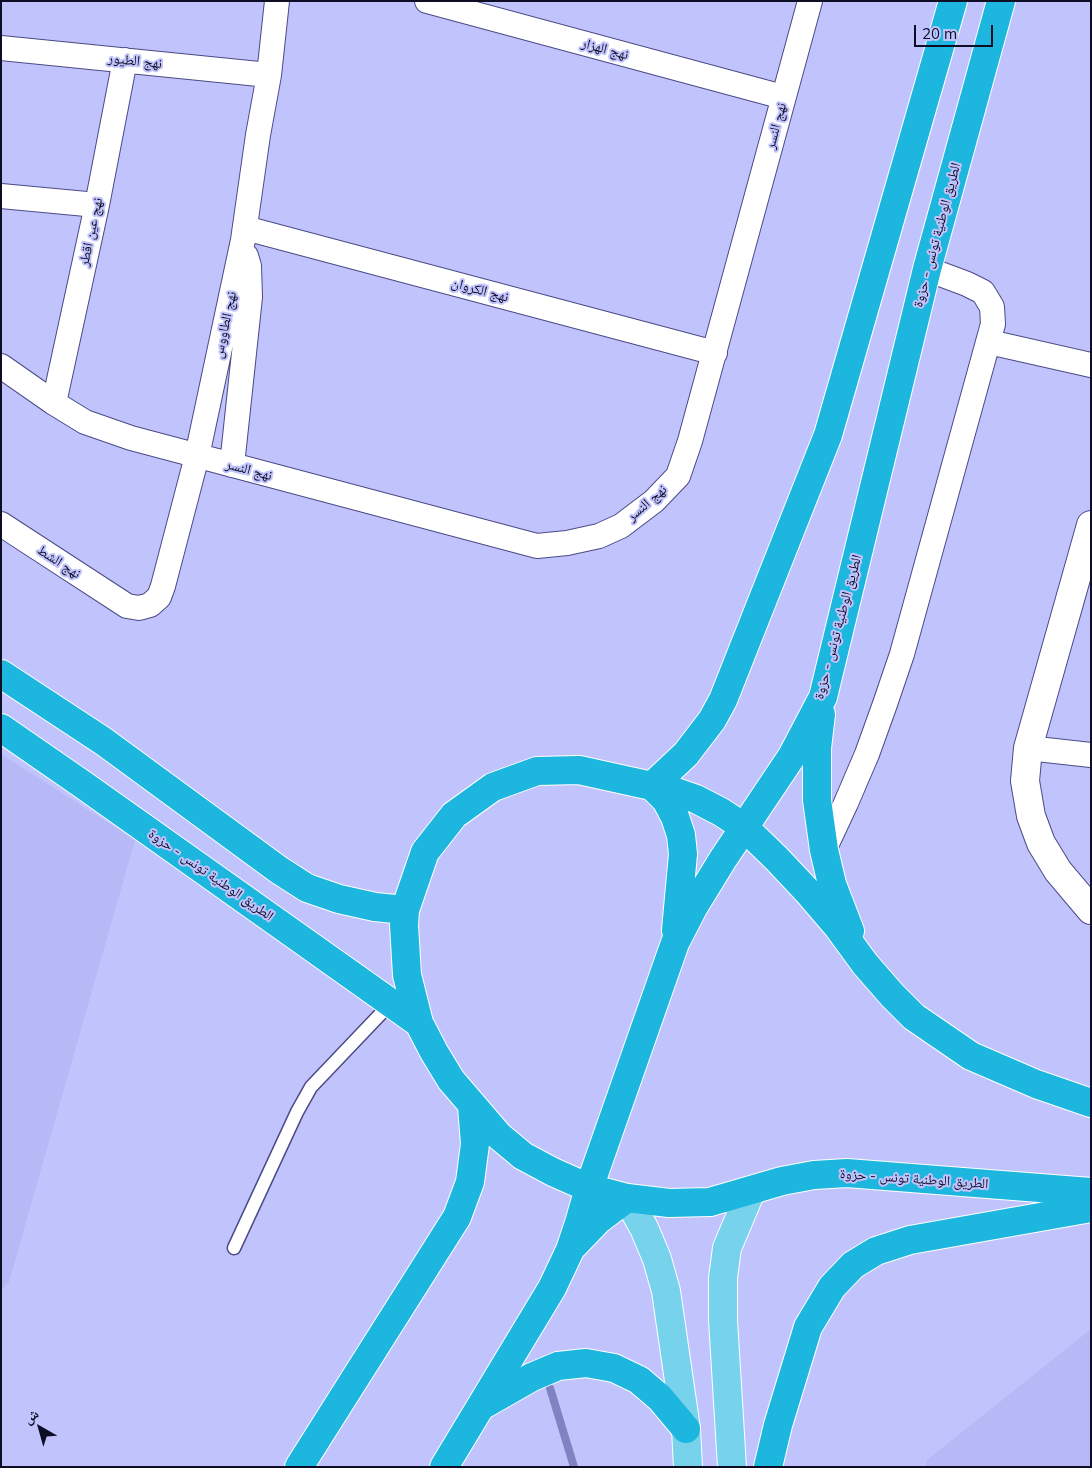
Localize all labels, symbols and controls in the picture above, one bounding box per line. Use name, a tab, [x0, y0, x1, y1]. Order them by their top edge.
scale bar	[917, 15, 996, 47]
text: 20 m	[922, 24, 957, 43]
street label: نهج الهزار	[580, 35, 630, 63]
street label: نهج الطيور	[107, 50, 163, 72]
street label: نهج النسر	[762, 101, 790, 151]
street label: الطريق الوطنية تونس - حزوة	[910, 161, 964, 309]
street label: نهج عين اقطر	[76, 196, 106, 268]
street label: نهج الكروان	[450, 274, 510, 306]
street label: نهج الطاووس	[210, 290, 240, 360]
street label: نهج النسر	[224, 456, 274, 484]
street label: نهج النسر	[624, 481, 670, 525]
street label: نهج الشط	[34, 542, 84, 582]
street label: الطريق الوطنية تونس - حزوة	[811, 553, 865, 701]
street label: الطريق الوطنية تونس - حزوة	[145, 825, 277, 925]
street label: الطريق الوطنية تونس - حزوة	[839, 1165, 989, 1193]
north arrow	[15, 1403, 65, 1453]
text: ش	[19, 1405, 42, 1428]

